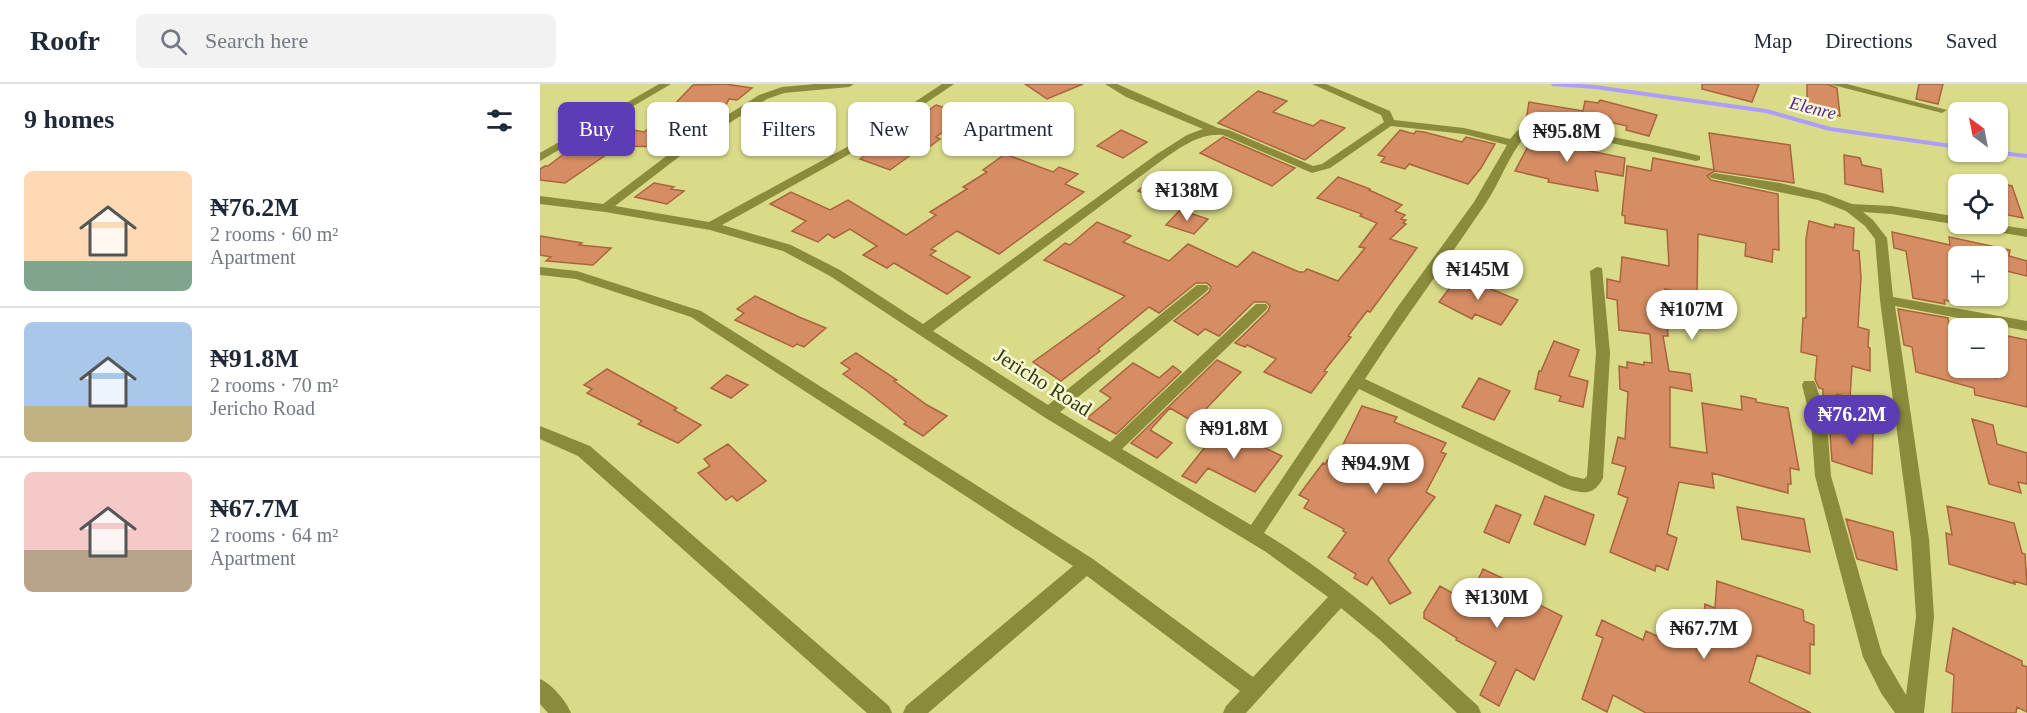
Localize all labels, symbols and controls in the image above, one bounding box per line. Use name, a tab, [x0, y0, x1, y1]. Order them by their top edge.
search box	[136, 14, 556, 68]
text: Roofr	[30, 25, 100, 56]
icon: search	[157, 25, 190, 58]
text: Search here	[205, 28, 308, 53]
text: Map	[1754, 29, 1792, 53]
text: Directions	[1825, 29, 1913, 53]
text: Saved	[1946, 29, 1997, 53]
water label: Elenre	[1787, 92, 1838, 123]
chip: Buy	[558, 102, 635, 156]
chip: Rent	[647, 102, 729, 156]
chip: Filters	[741, 102, 836, 156]
chip: New	[848, 102, 930, 156]
chip: Apartment	[942, 102, 1074, 156]
north arrow	[1948, 102, 2008, 162]
map controls	[1948, 102, 2008, 378]
icon: filters	[483, 104, 516, 137]
text: 9 homes	[24, 105, 114, 134]
pin: ₦95.8M	[1518, 112, 1616, 163]
text: ₦95.8M	[1533, 120, 1601, 142]
pin: ₦138M	[1145, 171, 1229, 222]
button: locate	[1948, 174, 2008, 234]
text: ₦138M	[1155, 179, 1219, 201]
text: ₦76.2M	[210, 193, 299, 222]
icon: home	[72, 195, 144, 267]
text: 2 rooms · 60 m²	[210, 223, 338, 245]
text: Apartment	[210, 246, 296, 268]
button: +	[1948, 246, 2008, 306]
pin: ₦145M	[1436, 250, 1520, 301]
text: ₦145M	[1446, 258, 1510, 280]
pin: ₦107M	[1650, 290, 1734, 341]
text: ₦107M	[1660, 298, 1724, 320]
button: −	[1948, 318, 2008, 378]
street label: Jericho Road	[990, 343, 1097, 422]
text: ₦91.8M	[210, 344, 299, 373]
icon: home	[72, 346, 144, 418]
text: 2 rooms · 70 m²	[210, 374, 338, 396]
pin: ₦76.2M	[1803, 395, 1901, 446]
text: Jericho Road	[210, 397, 315, 419]
text: ₦76.2M	[1818, 403, 1886, 425]
pin: ₦91.8M	[1185, 409, 1283, 460]
text: ₦91.8M	[1200, 417, 1268, 439]
pin: ₦94.9M	[1327, 444, 1425, 495]
text: ₦94.9M	[1342, 452, 1410, 474]
text: ₦67.7M	[210, 494, 299, 523]
icon: home	[72, 496, 144, 568]
text: 2 rooms · 64 m²	[210, 524, 338, 546]
text: Apartment	[210, 547, 296, 569]
pin: ₦130M	[1455, 578, 1539, 629]
text: ₦130M	[1465, 586, 1529, 608]
pin: ₦67.7M	[1655, 609, 1753, 660]
text: ₦67.7M	[1670, 617, 1738, 639]

